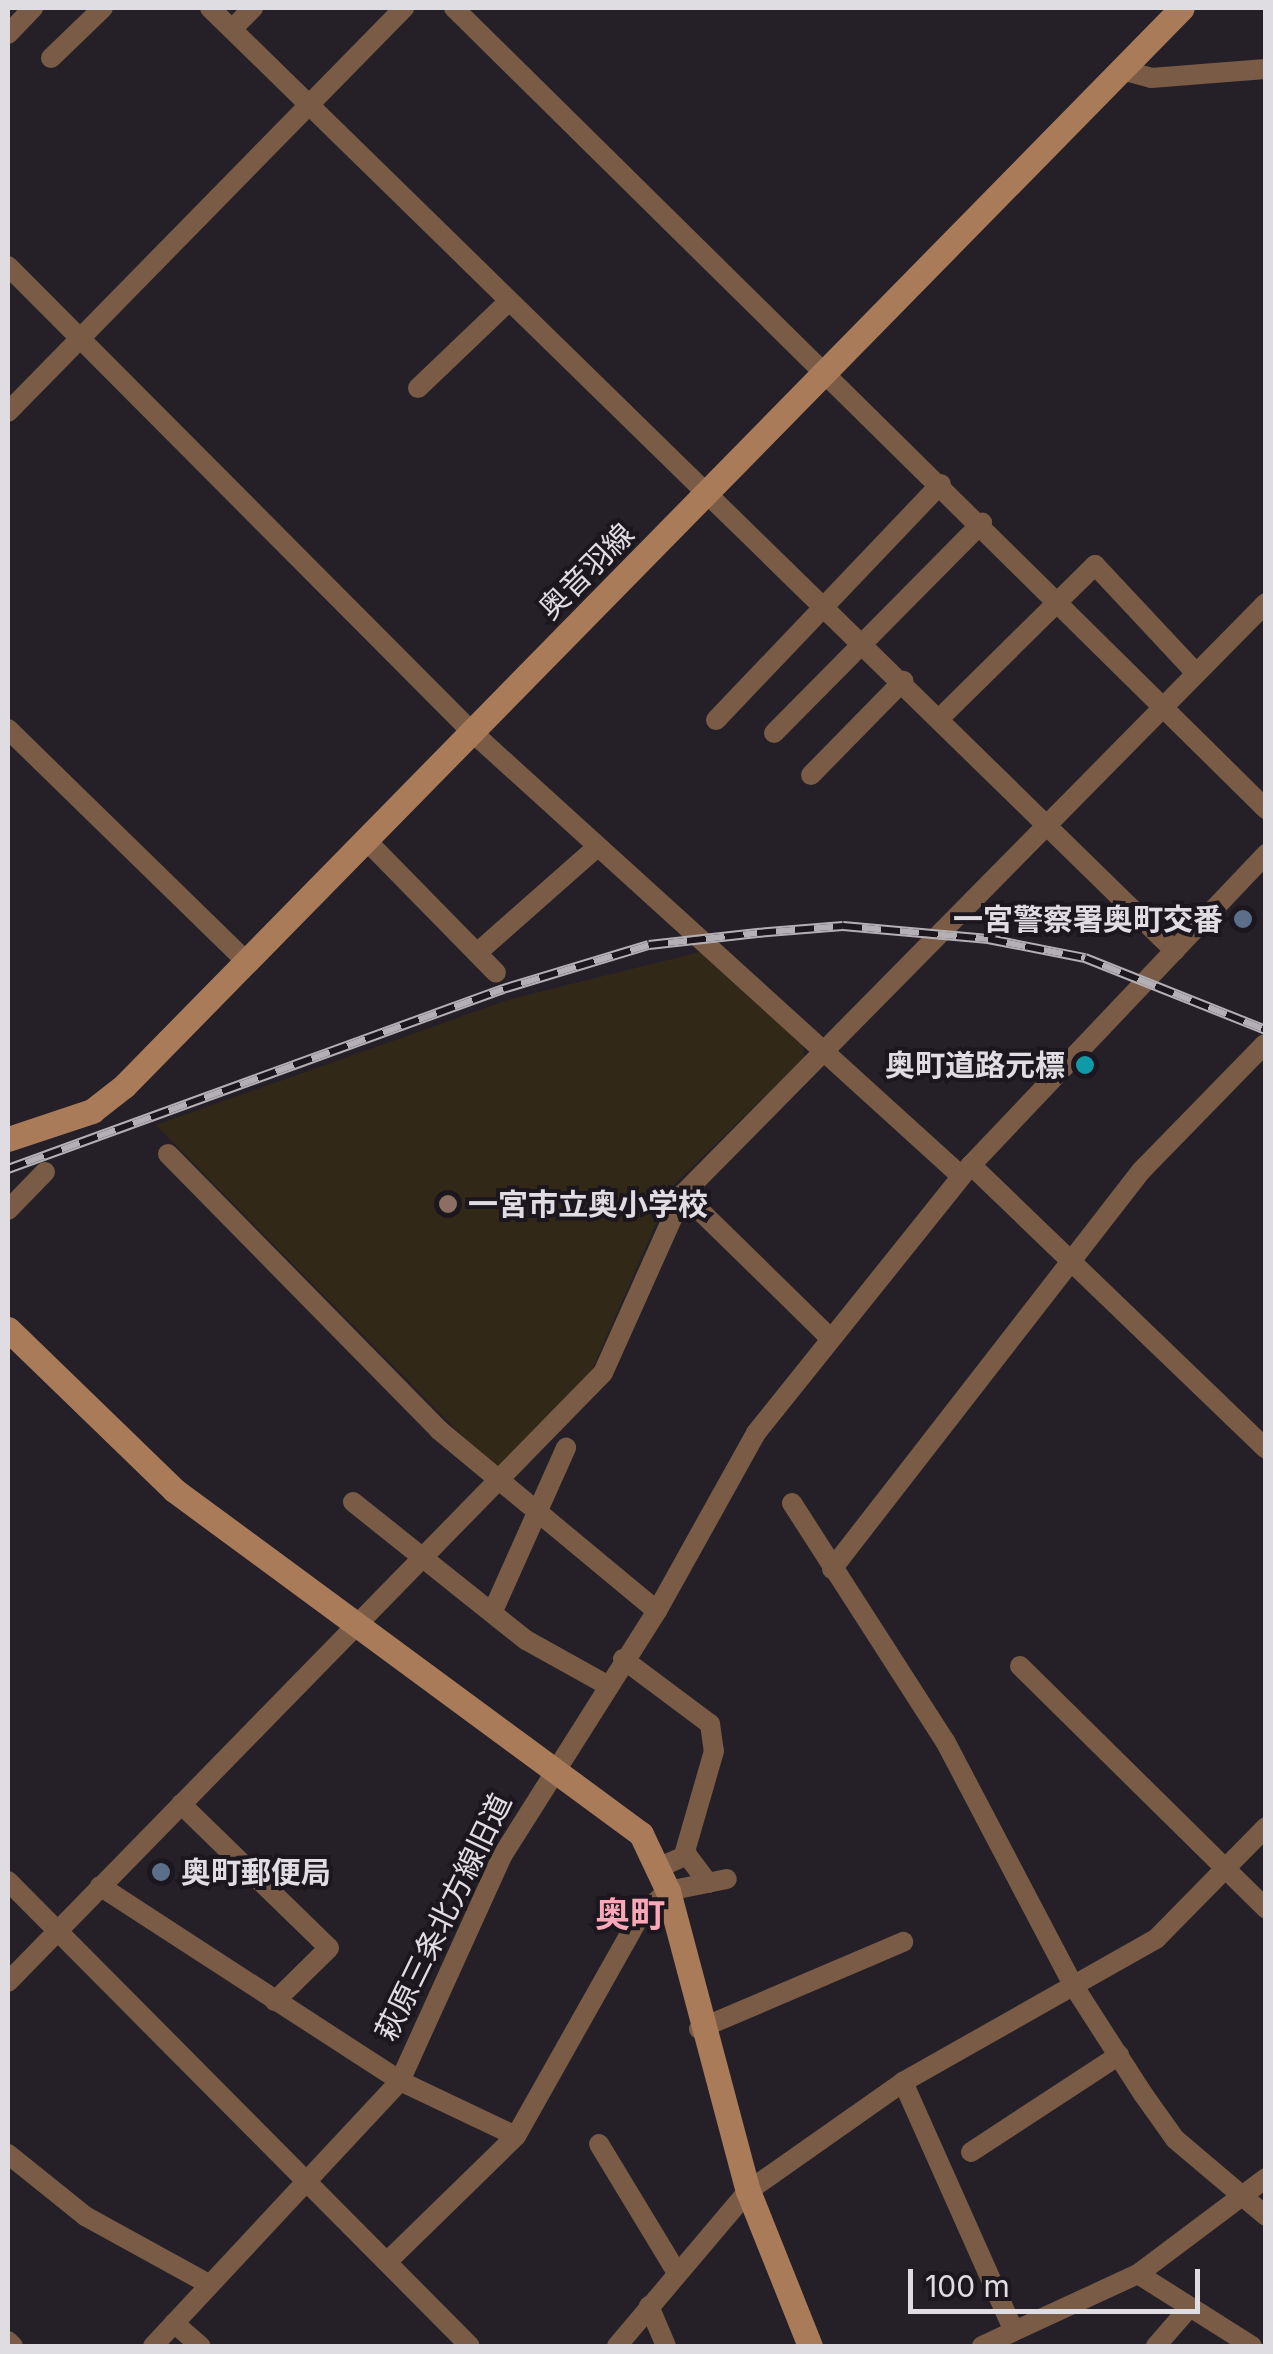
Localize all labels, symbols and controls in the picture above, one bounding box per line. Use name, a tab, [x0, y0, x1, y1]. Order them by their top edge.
street label: 奥音羽線	[531, 516, 641, 626]
place label: 一宮警察署奥町交番	[953, 901, 1223, 937]
marker: 一宮警察署奥町交番	[1232, 908, 1254, 930]
place label: 奥町道路元標	[885, 1047, 1065, 1083]
marker: 奥町道路元標	[1074, 1054, 1096, 1076]
place label: 一宮市立奥小学校	[468, 1186, 708, 1222]
marker: 一宮市立奥小学校	[437, 1193, 459, 1215]
street label: 萩原三条北方線旧道	[368, 1788, 518, 2046]
place label: 奥町郵便局	[181, 1854, 331, 1890]
marker: 奥町郵便局	[150, 1861, 172, 1883]
district label: 奥町	[595, 1893, 665, 1935]
scale bar	[913, 2249, 1206, 2311]
text: 100 m	[925, 2268, 1010, 2304]

